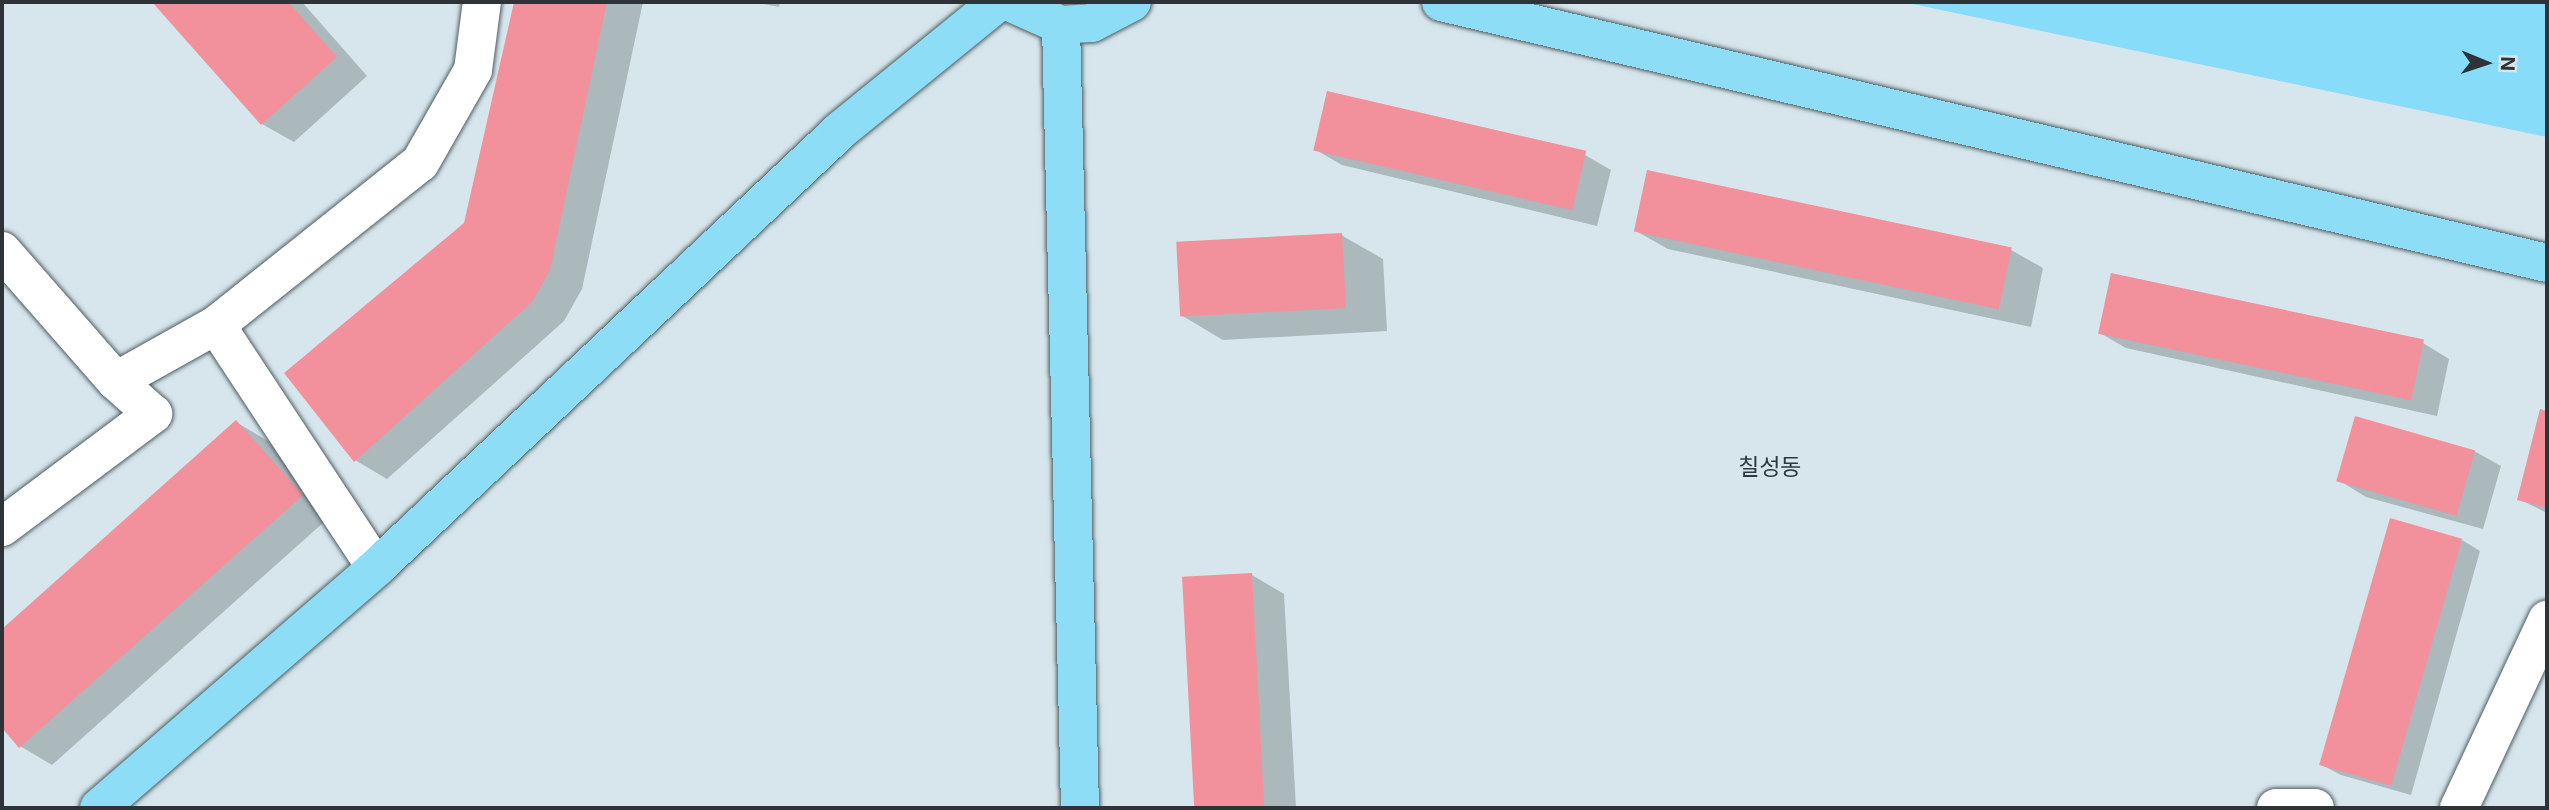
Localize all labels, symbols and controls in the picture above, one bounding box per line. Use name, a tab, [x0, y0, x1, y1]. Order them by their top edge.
north arrow	[2451, 28, 2521, 98]
text: N	[2496, 56, 2519, 71]
district label: 칠성동	[1738, 453, 1802, 481]

